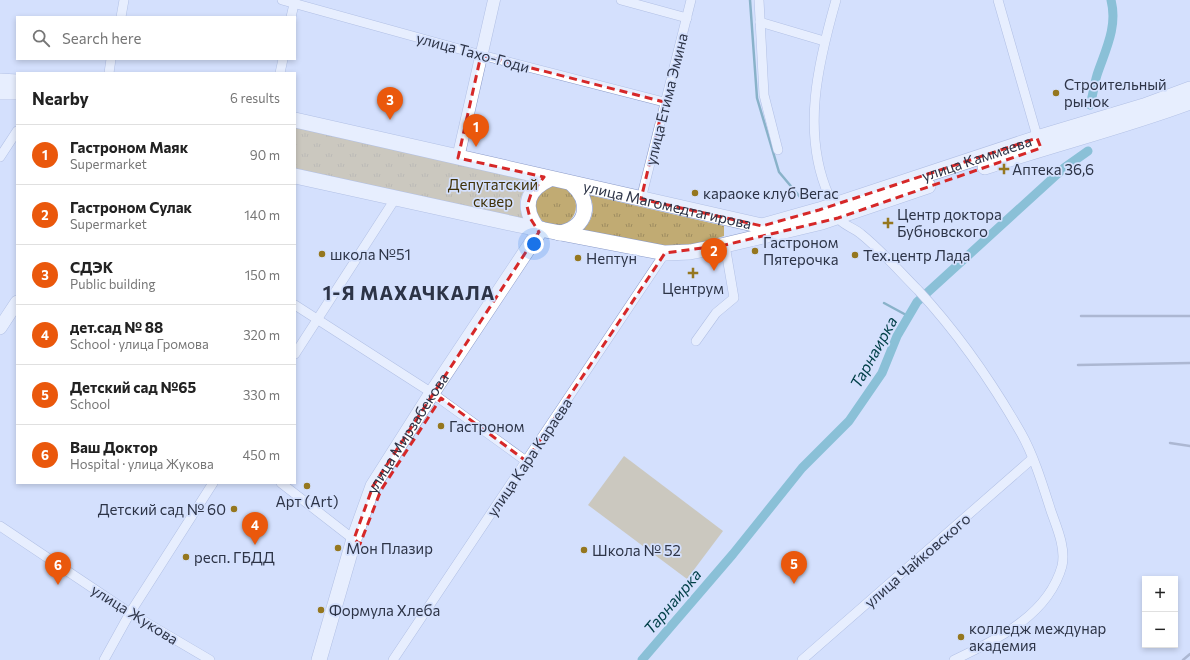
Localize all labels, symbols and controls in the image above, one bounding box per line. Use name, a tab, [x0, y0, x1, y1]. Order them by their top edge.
search box	[16, 16, 296, 60]
icon: search	[30, 27, 52, 49]
street label: улица Тахо-Годи	[414, 28, 532, 76]
text: Search here	[62, 29, 141, 47]
street label: улица Етима Эмина	[641, 31, 691, 167]
place label: Строительный рынок	[1064, 75, 1167, 110]
pin: 3	[377, 87, 403, 120]
text: Nearby	[32, 88, 89, 109]
marker: Строительный рынок	[1051, 88, 1061, 98]
text: 6 results	[230, 90, 280, 106]
pin: 1	[463, 114, 489, 147]
street label: улица Каммаева	[919, 131, 1034, 184]
text: Гастроном Маяк	[70, 138, 188, 156]
text: 1	[42, 147, 48, 163]
text: 90 m	[250, 147, 280, 163]
text: Supermarket	[70, 156, 147, 172]
place label: Аптека 36,6	[1012, 160, 1094, 178]
marker: Аптека 36,6	[999, 164, 1009, 174]
park label: Депутатский сквер	[448, 175, 538, 210]
street label: улица Магомедтагирова	[582, 177, 753, 232]
place label: караоке клуб Вегас	[703, 184, 839, 202]
marker: караоке клуб Вегас	[690, 188, 700, 198]
text: Гастроном Сулак	[70, 198, 192, 216]
place label: Центр доктора Бубновского	[897, 205, 1002, 240]
text: 2	[41, 207, 49, 223]
text: 140 m	[244, 207, 280, 223]
text: Supermarket	[70, 216, 147, 232]
marker: Центр доктора Бубновского	[882, 217, 894, 229]
place label: Гастроном Пятерочка	[763, 233, 838, 268]
your location	[524, 234, 544, 254]
pin: 2	[701, 238, 727, 271]
place label: школа №51	[330, 245, 411, 263]
marker: Гастроном Пятерочка	[750, 246, 760, 256]
place label: Тех.центр Лада	[863, 246, 970, 264]
marker: школа №51	[317, 249, 327, 259]
place label: Нептун	[586, 249, 637, 267]
marker: Тех.центр Лада	[850, 250, 860, 260]
marker: Нептун	[573, 253, 583, 263]
text: СДЭК	[70, 258, 113, 276]
text: 3	[41, 267, 49, 283]
text: 150 m	[245, 267, 280, 283]
marker: Центрум	[688, 268, 698, 278]
text: Public building	[70, 276, 156, 292]
place label: Центрум	[662, 279, 724, 297]
district label: 1-Я МАХАЧКАЛА	[323, 281, 495, 304]
water label: Тарнаирка	[845, 313, 901, 391]
text: дет.сад № 88	[70, 318, 163, 336]
text: 4	[41, 327, 49, 343]
text: 320 m	[243, 327, 280, 343]
text: School · улица Громова	[70, 336, 209, 352]
street label: улица Мирзабекова	[362, 369, 452, 496]
text: Детский сад №65	[70, 378, 196, 396]
text: 5	[41, 387, 49, 403]
text: 330 m	[243, 387, 280, 403]
street label: улица Кара Караева	[483, 394, 575, 520]
text: School	[70, 396, 110, 412]
place label: Гастроном	[449, 417, 524, 435]
marker: Гастроном	[436, 421, 446, 431]
text: Ваш Доктор	[70, 438, 158, 456]
text: 6	[41, 447, 49, 463]
text: 450 m	[242, 447, 280, 463]
text: Hospital · улица Жукова	[70, 456, 214, 472]
marker: Арт (Art)	[302, 481, 312, 491]
place label: Арт (Art)	[276, 492, 338, 510]
place label: Детский сад № 60	[98, 500, 226, 518]
marker: Детский сад № 60	[229, 504, 239, 514]
street label: улица Чайковского	[860, 509, 974, 611]
pin: 4	[242, 512, 268, 545]
place label: Мон Плазир	[346, 539, 433, 557]
place label: Школа № 52	[592, 541, 681, 559]
marker: Мон Плазир	[333, 543, 343, 553]
marker: Школа № 52	[579, 545, 589, 555]
place label: респ. ГБДД	[194, 548, 275, 566]
pin: 5	[781, 551, 807, 584]
pin: 6	[45, 552, 71, 585]
marker: респ. ГБДД	[181, 552, 191, 562]
water label: Тарнаирка	[639, 565, 705, 637]
map controls	[1142, 576, 1178, 648]
button: +	[1142, 576, 1178, 612]
street label: улица Жукова	[88, 580, 182, 648]
place label: Формула Хлеба	[329, 601, 440, 619]
marker: Формула Хлеба	[316, 605, 326, 615]
button: −	[1142, 612, 1178, 648]
place label: колледж междунар академия	[969, 619, 1106, 654]
marker: колледж междунар академия	[956, 632, 966, 642]

